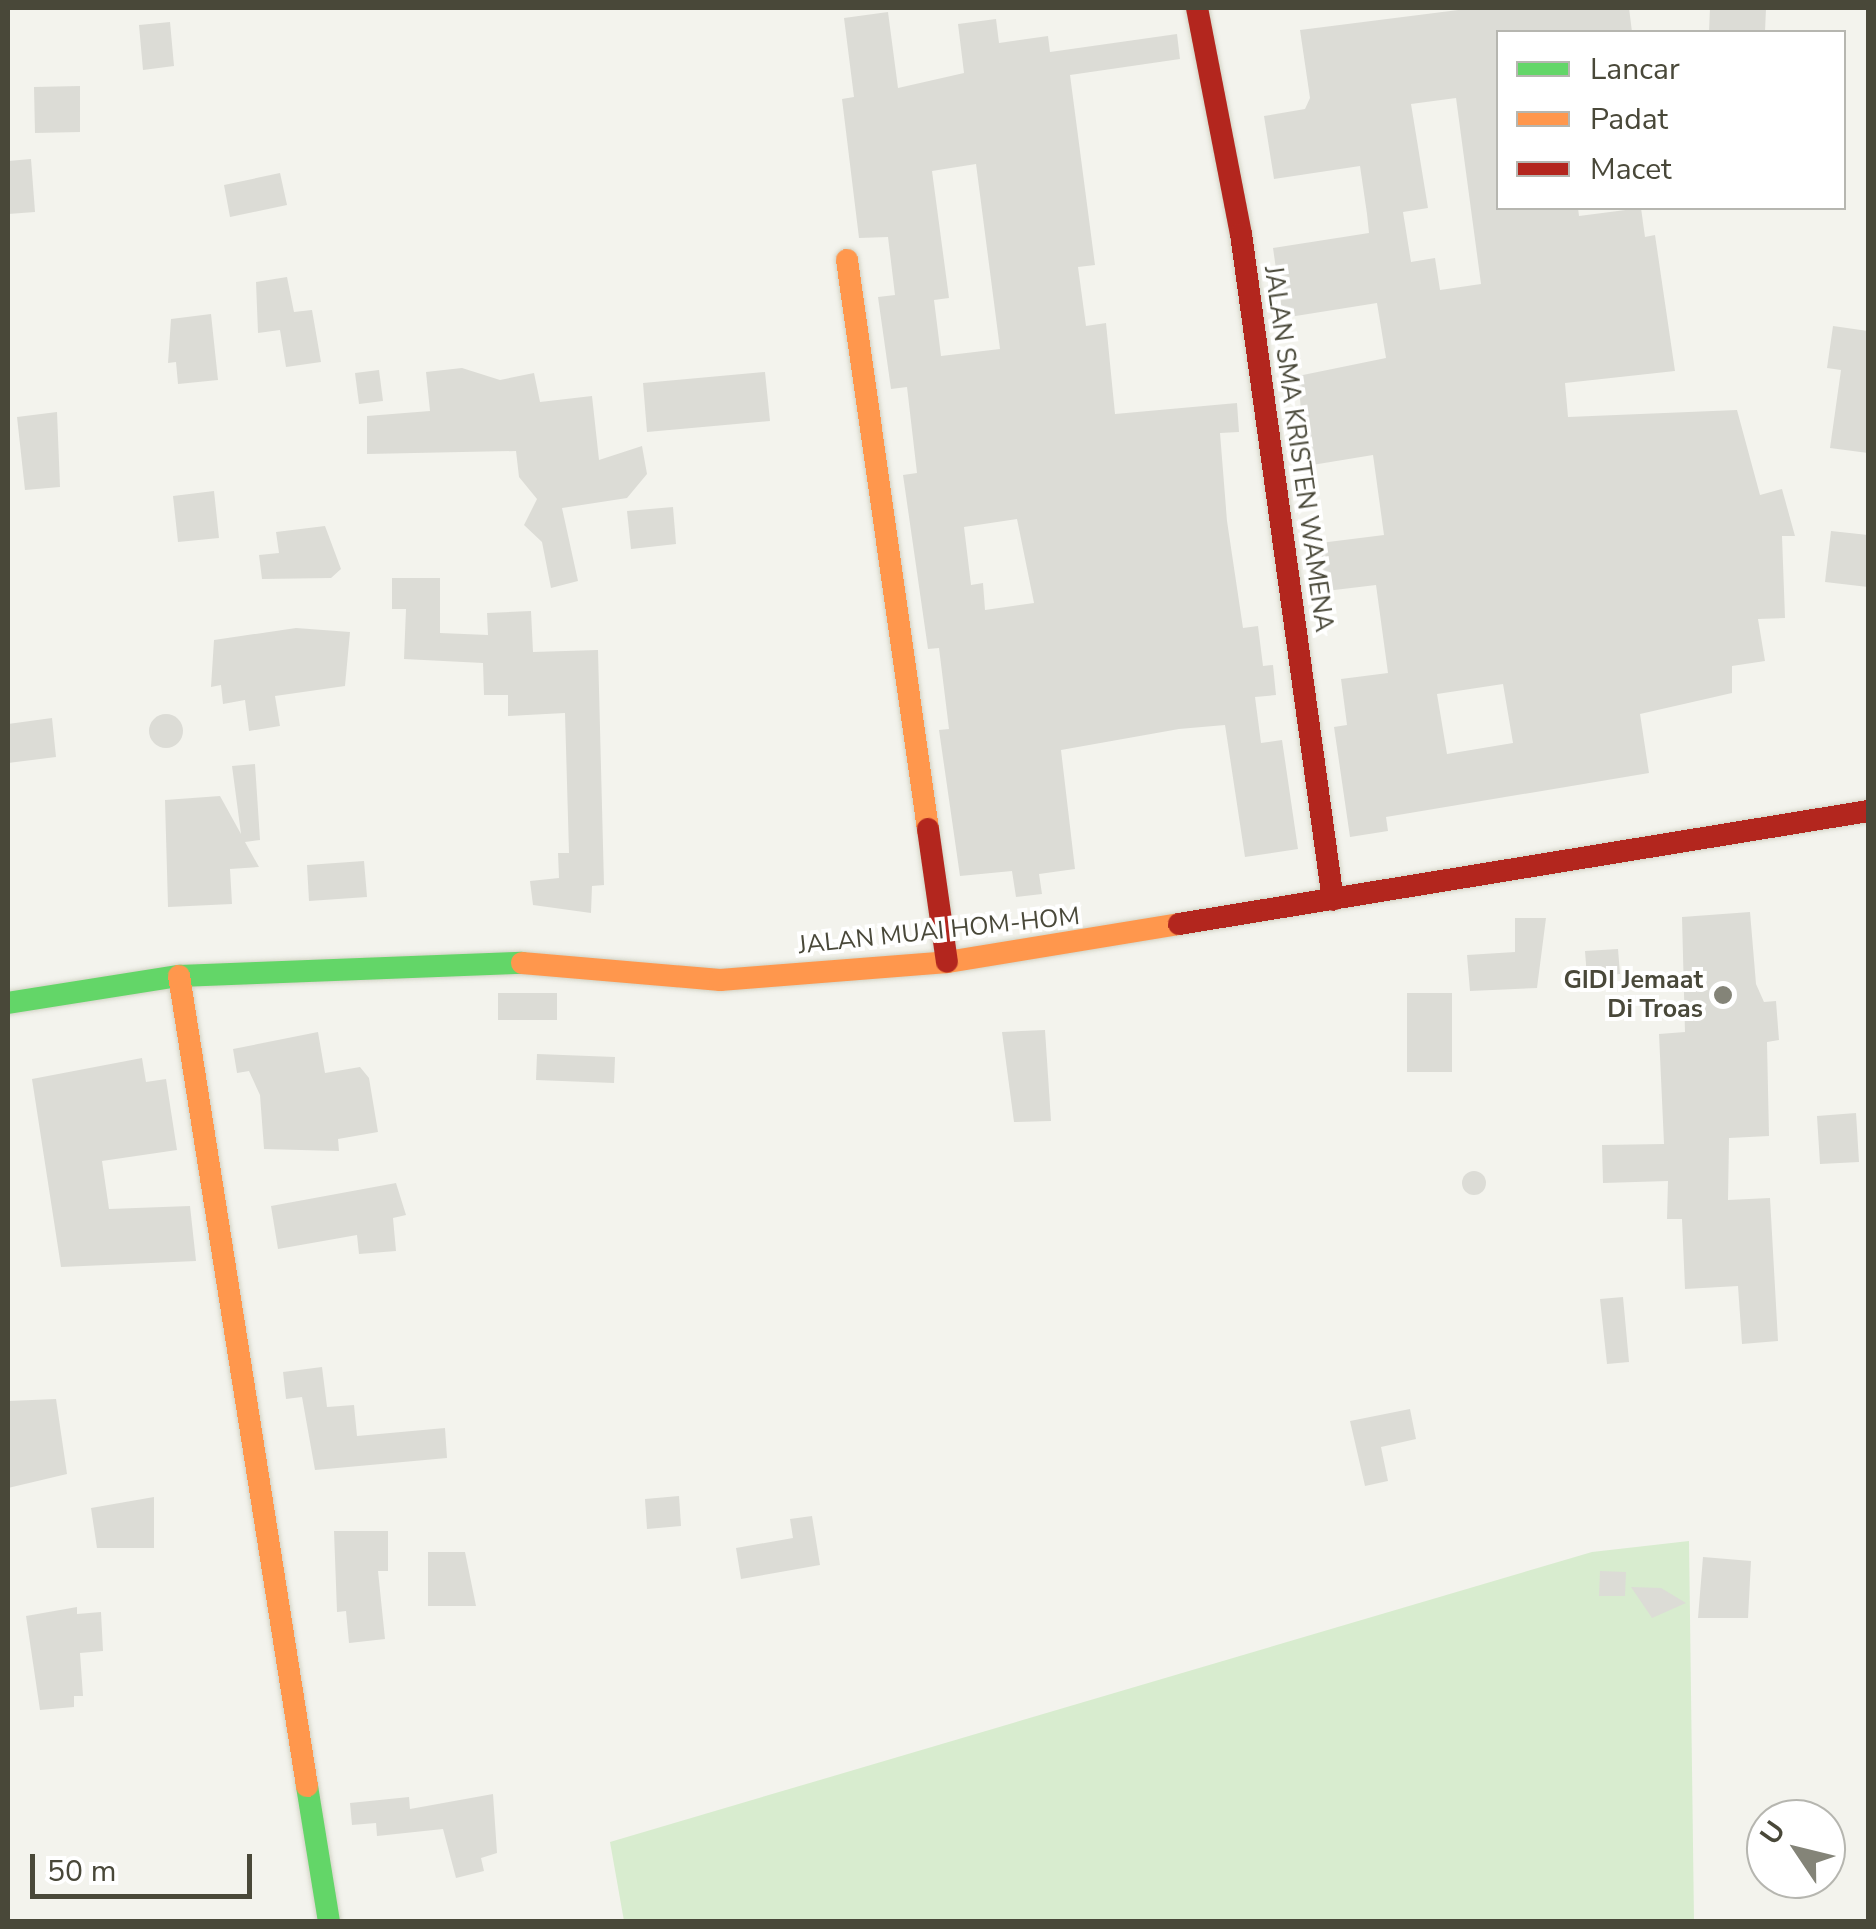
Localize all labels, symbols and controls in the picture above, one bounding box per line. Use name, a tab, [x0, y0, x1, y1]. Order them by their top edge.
legend	[1496, 30, 1846, 210]
text: Lancar	[1590, 49, 1680, 90]
text: Padat	[1590, 99, 1668, 140]
text: Macet	[1590, 149, 1672, 190]
street label: JALAN SMA KRISTEN WAMENA	[1257, 264, 1339, 634]
street label: JALAN MUAI HOM-HOM	[797, 901, 1081, 961]
place label: GIDI Jemaat Di Troas	[1563, 966, 1703, 1025]
marker: GIDI Jemaat Di Troas	[1712, 984, 1734, 1006]
north arrow	[1746, 1799, 1846, 1899]
text: U	[1752, 1814, 1795, 1852]
scale bar	[35, 1834, 258, 1896]
text: 50 m	[47, 1851, 116, 1892]

